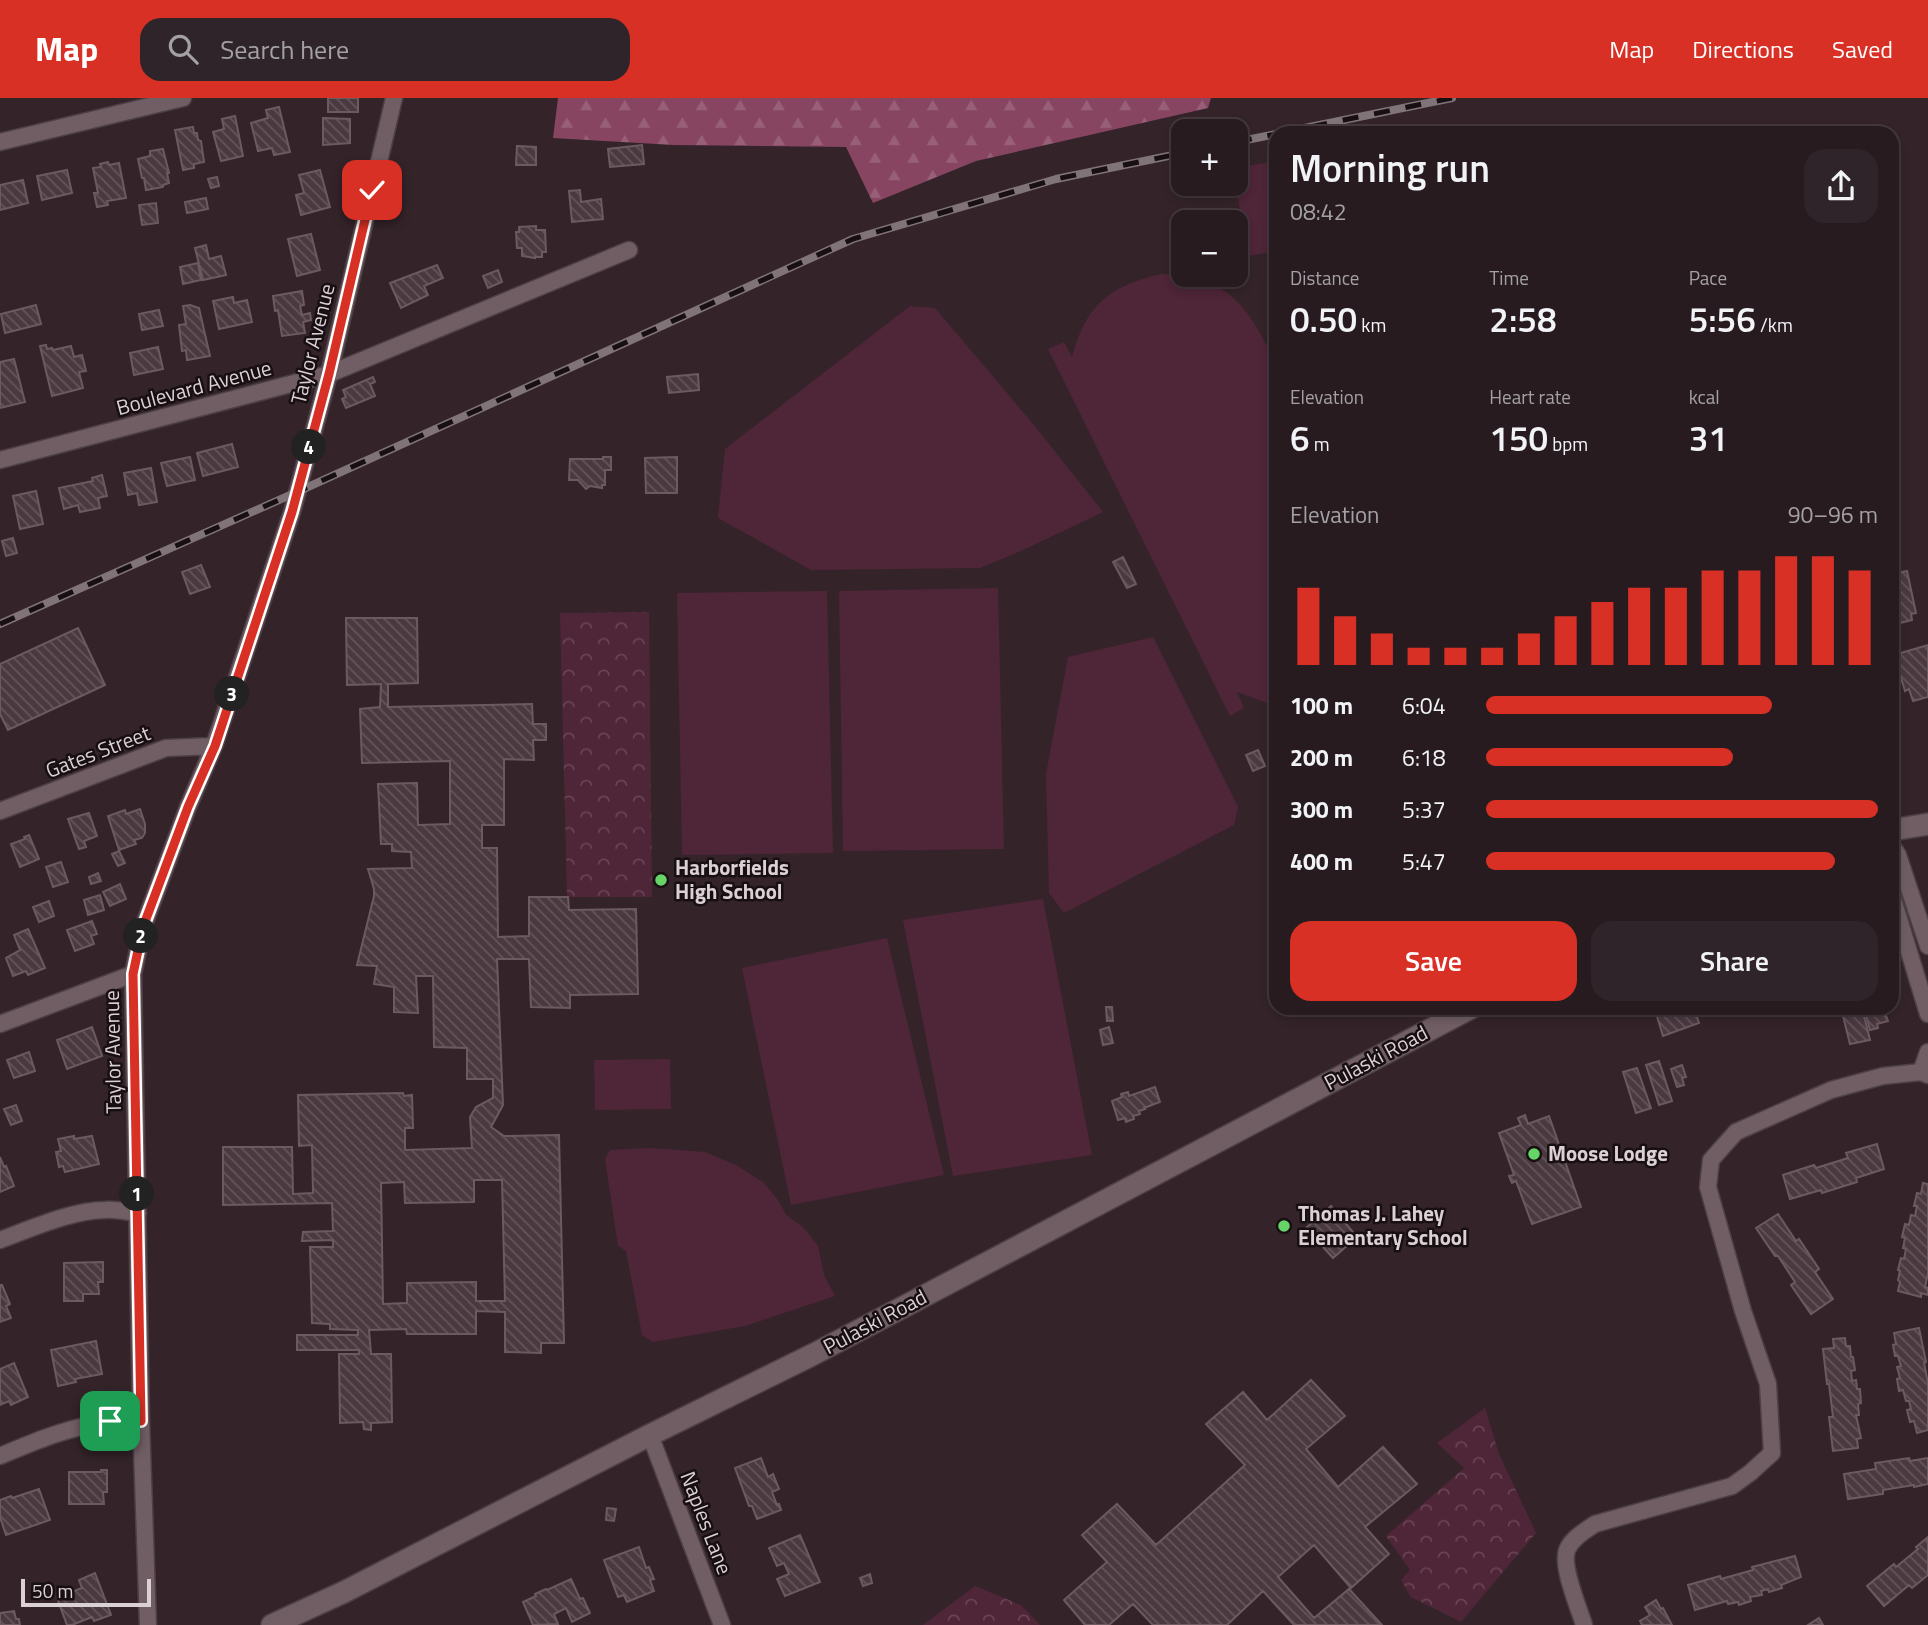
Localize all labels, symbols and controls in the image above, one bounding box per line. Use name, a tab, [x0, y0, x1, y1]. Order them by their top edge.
search box	[140, 18, 630, 81]
text: Map	[35, 24, 98, 74]
icon: search	[164, 30, 202, 68]
text: Search here	[220, 30, 349, 69]
text: Map	[1609, 31, 1654, 67]
text: Directions	[1692, 31, 1794, 67]
text: Saved	[1832, 31, 1893, 67]
map controls	[1171, 119, 1248, 287]
button: +	[1171, 119, 1248, 196]
text: Morning run	[1290, 139, 1490, 197]
button: share	[1804, 149, 1878, 223]
pin	[342, 160, 402, 220]
icon: check	[353, 171, 391, 209]
text: 08:42	[1290, 194, 1347, 229]
button: −	[1171, 210, 1248, 287]
text: Distance	[1290, 263, 1359, 292]
text: Time	[1489, 263, 1529, 292]
text: Pace	[1689, 263, 1727, 292]
street label: Taylor Avenue	[282, 280, 342, 407]
text: 0.50	[1290, 292, 1357, 346]
text: 2:58	[1489, 292, 1557, 346]
text: 5:56	[1689, 292, 1756, 346]
text: km	[1357, 310, 1386, 339]
text: /km	[1756, 310, 1793, 339]
street label: Boulevard Avenue	[113, 351, 275, 423]
text: Elevation	[1290, 382, 1364, 411]
text: Heart rate	[1489, 382, 1571, 411]
text: kcal	[1689, 382, 1720, 411]
text: 6	[1290, 411, 1310, 465]
text: 150	[1489, 411, 1548, 465]
text: 31	[1689, 411, 1728, 465]
text: m	[1310, 429, 1330, 458]
text: bpm	[1548, 429, 1588, 458]
pin: 4	[292, 430, 326, 464]
text: 4	[303, 432, 314, 461]
text: Elevation	[1290, 497, 1379, 532]
text: 90–96 m	[1788, 497, 1878, 532]
pin: 3	[215, 676, 250, 712]
text: 3	[226, 679, 237, 708]
text: 100 m	[1290, 688, 1353, 723]
text: 6:04	[1402, 688, 1446, 723]
street label: Gates Street	[41, 716, 155, 786]
text: 200 m	[1290, 740, 1353, 775]
text: 6:18	[1402, 740, 1446, 775]
text: 300 m	[1290, 792, 1353, 827]
text: 5:37	[1402, 792, 1446, 827]
text: 400 m	[1290, 844, 1353, 879]
text: 5:47	[1402, 844, 1446, 879]
place label: Harborfields High School	[675, 851, 789, 907]
marker: Harborfields High School	[653, 872, 669, 888]
pin: 2	[124, 918, 158, 954]
text: 2	[135, 921, 146, 950]
button: Save	[1290, 921, 1577, 1001]
button: Share	[1591, 921, 1878, 1001]
street label: Taylor Avenue	[95, 990, 129, 1114]
street label: Pulaski Road	[1318, 1016, 1433, 1098]
place label: Moose Lodge	[1548, 1137, 1668, 1169]
marker: Moose Lodge	[1526, 1146, 1542, 1162]
pin: 1	[120, 1176, 154, 1212]
text: 1	[131, 1179, 142, 1208]
place label: Thomas J. Lahey Elementary School	[1298, 1197, 1468, 1253]
marker: Thomas J. Lahey Elementary School	[1276, 1218, 1292, 1234]
street label: Pulaski Road	[817, 1280, 932, 1362]
pin	[80, 1391, 140, 1451]
icon: arrive	[91, 1402, 129, 1440]
street label: Naples Lane	[673, 1466, 741, 1579]
scale bar	[21, 1576, 150, 1608]
text: 50 m	[32, 1576, 73, 1605]

